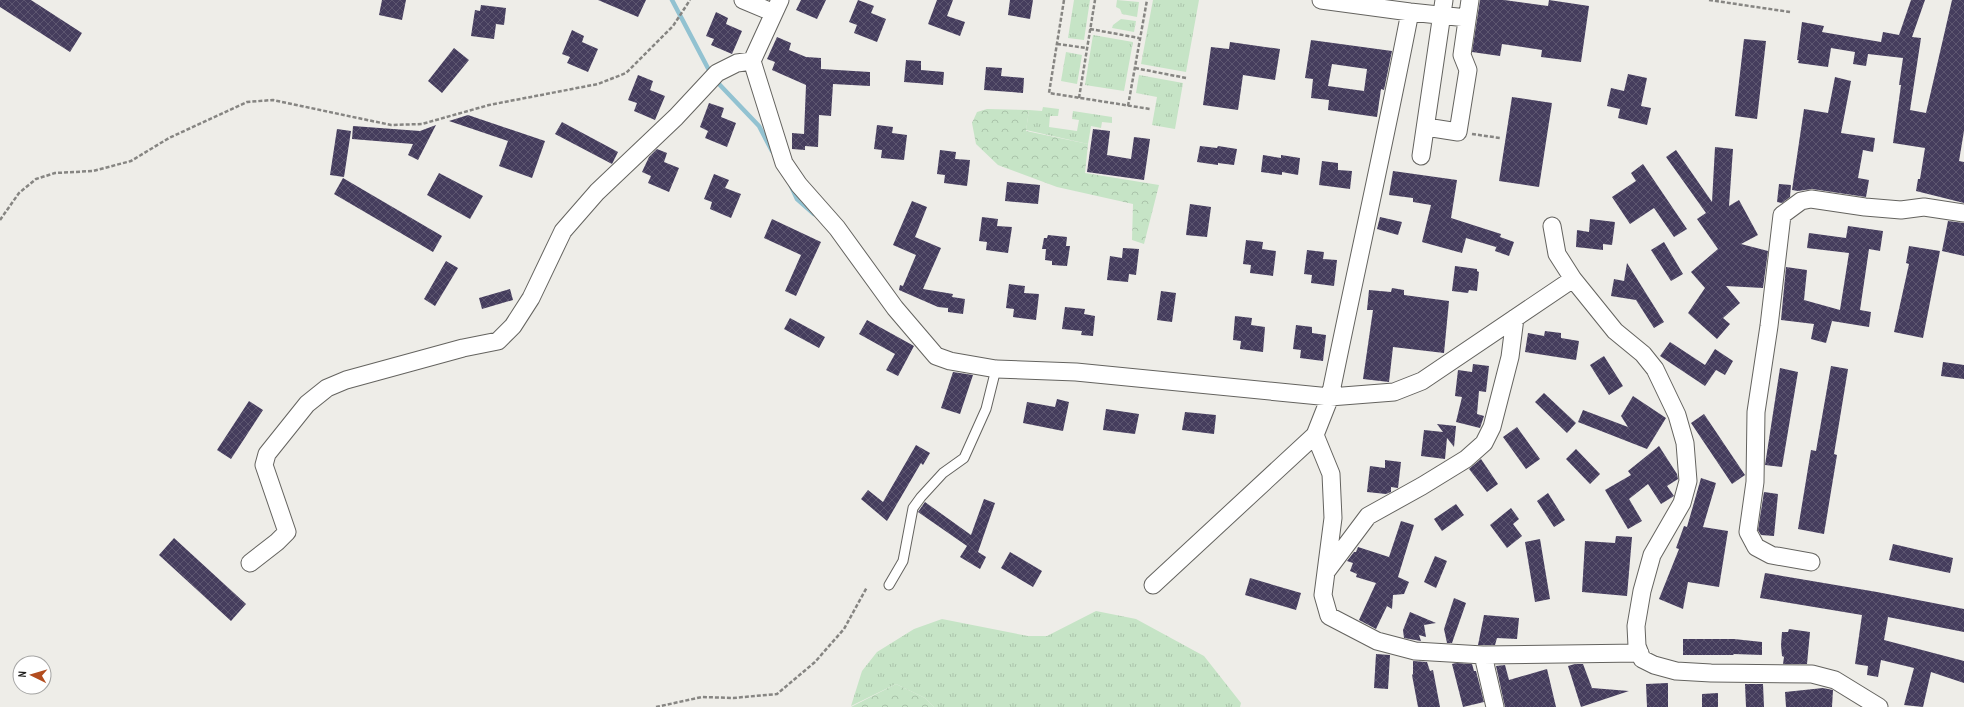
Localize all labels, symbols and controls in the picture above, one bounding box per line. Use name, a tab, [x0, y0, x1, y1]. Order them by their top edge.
north arrow	[12, 655, 52, 695]
text: N	[15, 671, 29, 678]

